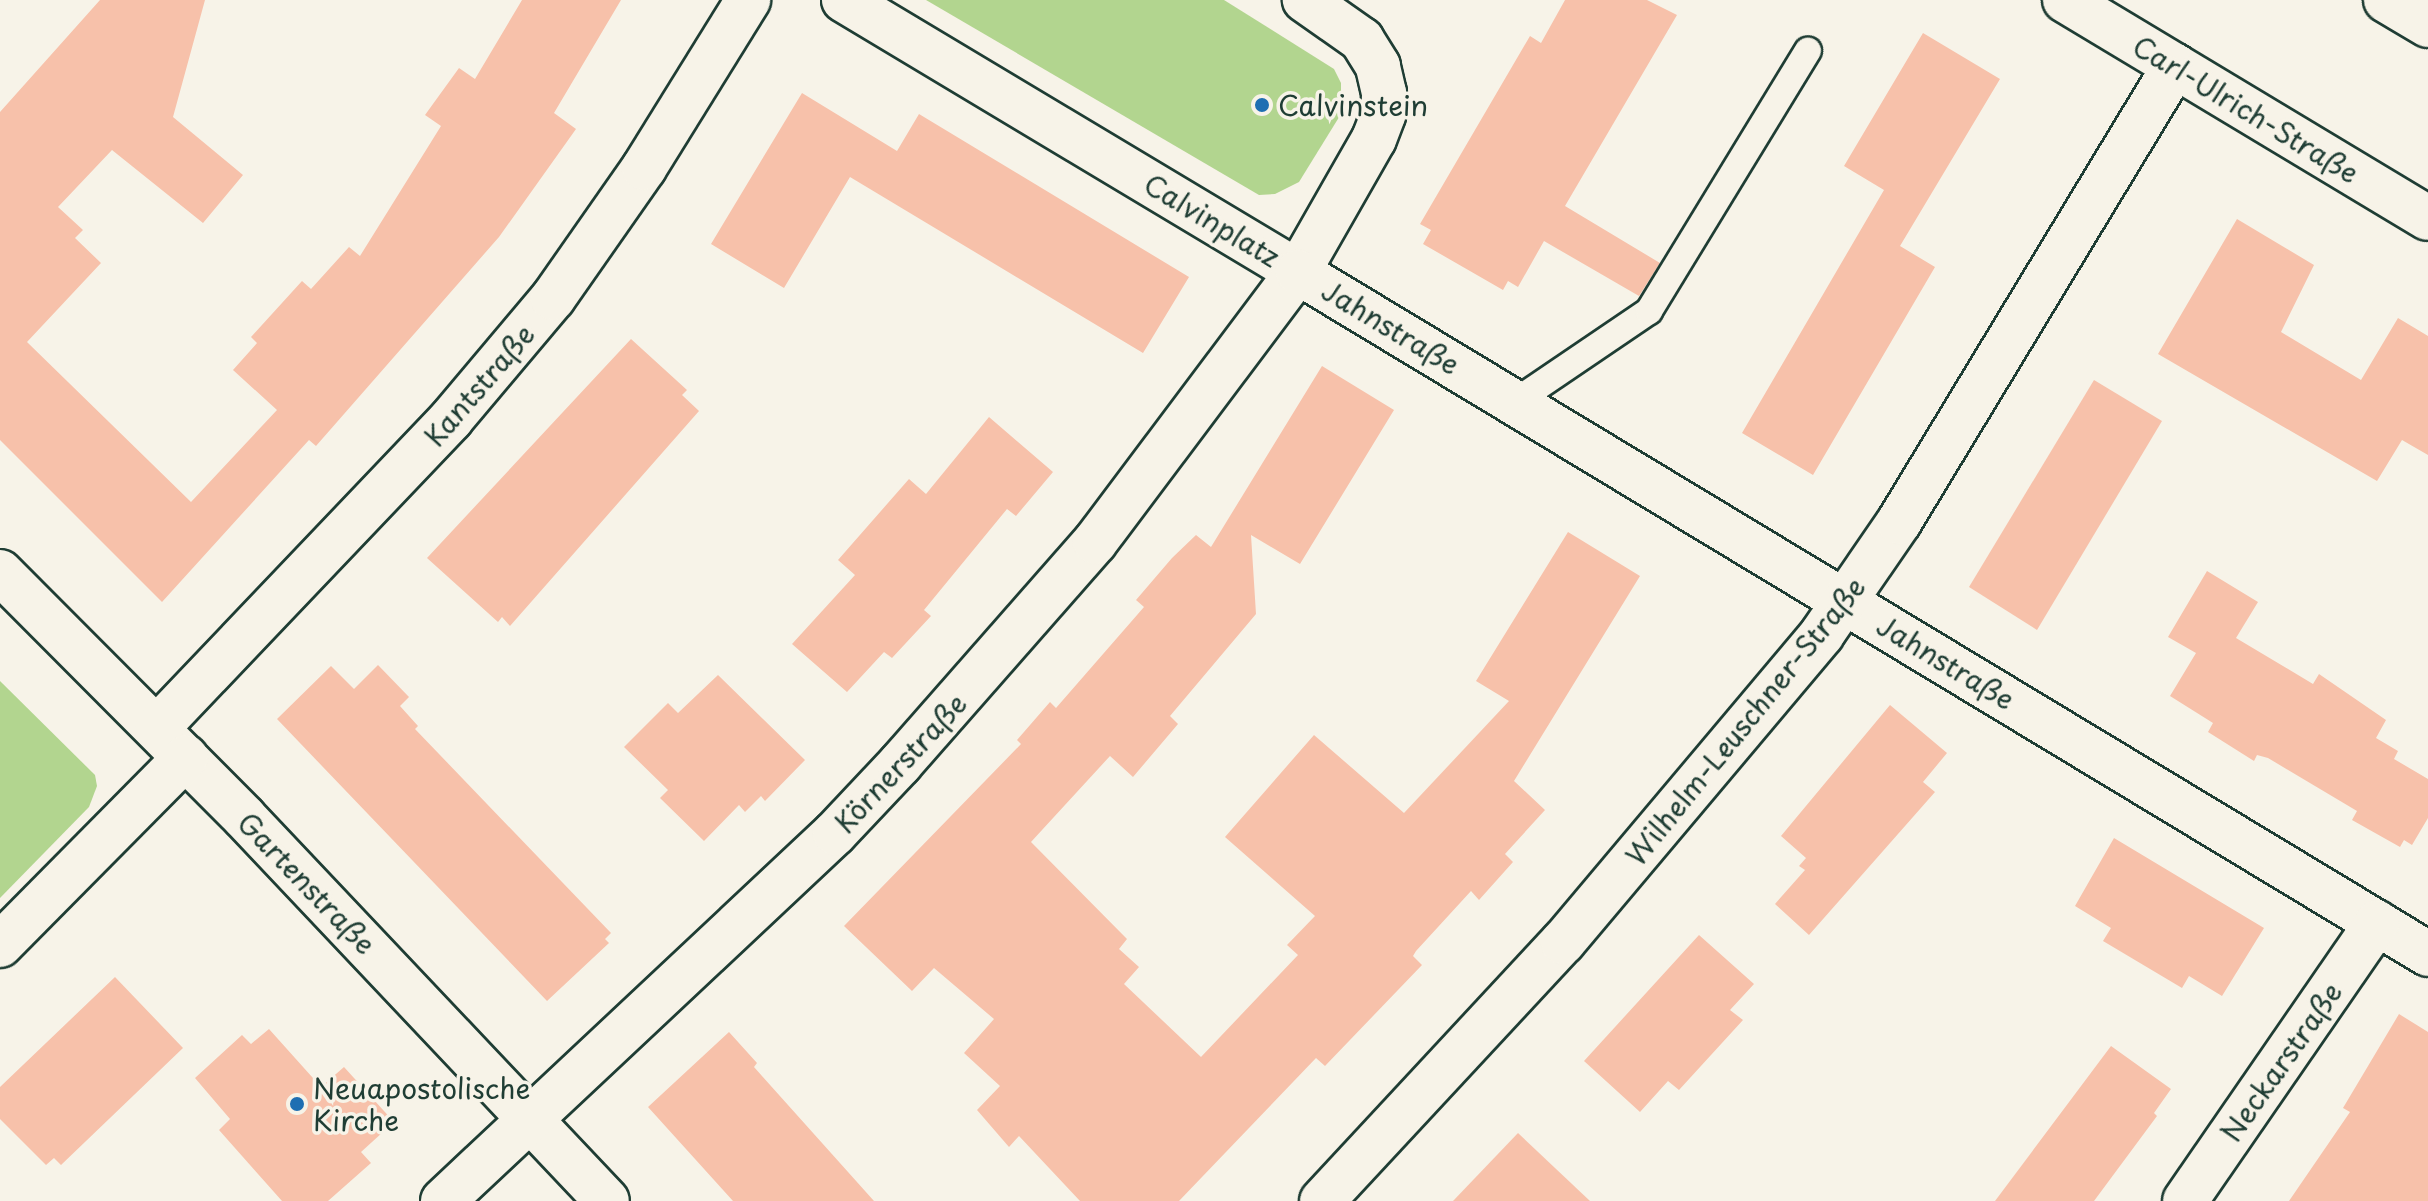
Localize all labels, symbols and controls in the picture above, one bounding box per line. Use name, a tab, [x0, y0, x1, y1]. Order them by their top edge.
street label: Carl-Ulrich-Straße	[2127, 28, 2365, 190]
place label: Calvinstein	[1278, 88, 1428, 122]
marker: Calvinstein	[1253, 96, 1271, 114]
street label: Calvinplatz	[1138, 166, 1286, 274]
street label: Jahnstraße	[1316, 273, 1466, 381]
street label: Kantstraße	[417, 317, 541, 453]
street label: Wilhelm-Leuschner-Straße	[1618, 570, 1872, 872]
street label: Jahnstraße	[1871, 608, 2021, 716]
street label: Körnerstraße	[827, 686, 973, 840]
street label: Gartenstraße	[231, 805, 383, 961]
street label: Neckarstraße	[2214, 976, 2348, 1148]
place label: Neuapostolische Kirche	[313, 1071, 530, 1137]
marker: Neuapostolische Kirche	[288, 1095, 306, 1113]

